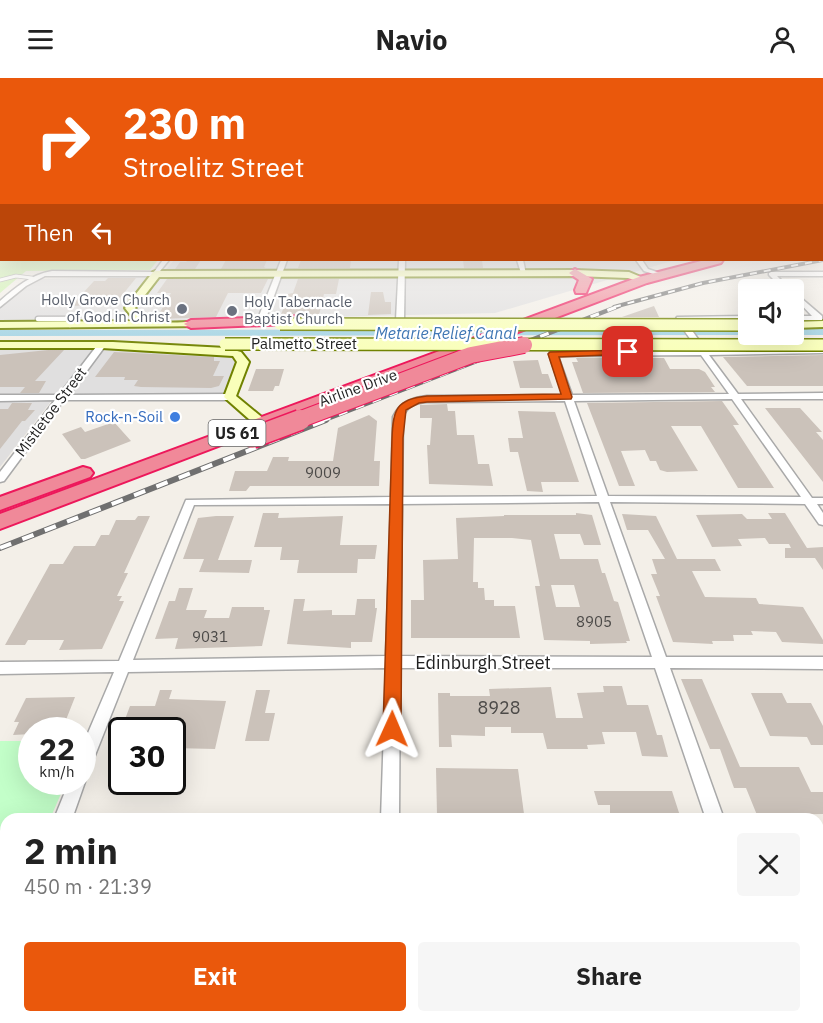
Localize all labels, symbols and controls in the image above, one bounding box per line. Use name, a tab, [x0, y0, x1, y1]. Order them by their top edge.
text: Navio	[375, 22, 448, 57]
icon: menu	[24, 23, 57, 56]
icon: person	[766, 23, 799, 56]
text: 230 m	[123, 96, 246, 151]
icon: right	[24, 102, 102, 180]
text: Stroelitz Street	[123, 149, 304, 184]
icon: left	[86, 216, 119, 249]
text: Then	[24, 218, 74, 247]
map controls	[738, 279, 804, 345]
button: sound	[738, 279, 804, 345]
place label: Holly Grove Church of God in Christ	[41, 290, 170, 326]
place label: Holy Tabernacle Baptist Church	[244, 292, 352, 328]
marker: Holly Grove Church of God in Christ	[175, 302, 189, 316]
marker: Holy Tabernacle Baptist Church	[225, 304, 239, 318]
water label: Metarie Relief Canal	[375, 323, 518, 343]
pin	[602, 326, 653, 377]
street label: Palmetto Street	[251, 334, 357, 353]
icon: arrive	[611, 335, 644, 368]
street label: Mistletoe Street	[11, 363, 90, 460]
street label: Airline Drive	[316, 365, 400, 410]
place label: Rock-n-Soil	[85, 407, 163, 426]
marker: Rock-n-Soil	[168, 410, 182, 424]
road number: US 61	[208, 420, 266, 446]
house number: 9009	[305, 463, 341, 482]
house number: 8905	[576, 612, 612, 631]
house number: 9031	[192, 627, 228, 646]
street label: Edinburgh Street	[415, 651, 551, 674]
house number: 8928	[477, 696, 521, 719]
position arrow	[360, 697, 424, 761]
speed limit sign: 30	[108, 717, 186, 795]
text: 22	[39, 729, 75, 768]
text: km/h	[39, 762, 75, 781]
text: 2 min	[24, 827, 118, 874]
button: close	[737, 833, 800, 896]
text: 450 m · 21:39	[24, 873, 152, 900]
button: Exit	[24, 942, 406, 1011]
button: Share	[418, 942, 800, 1011]

